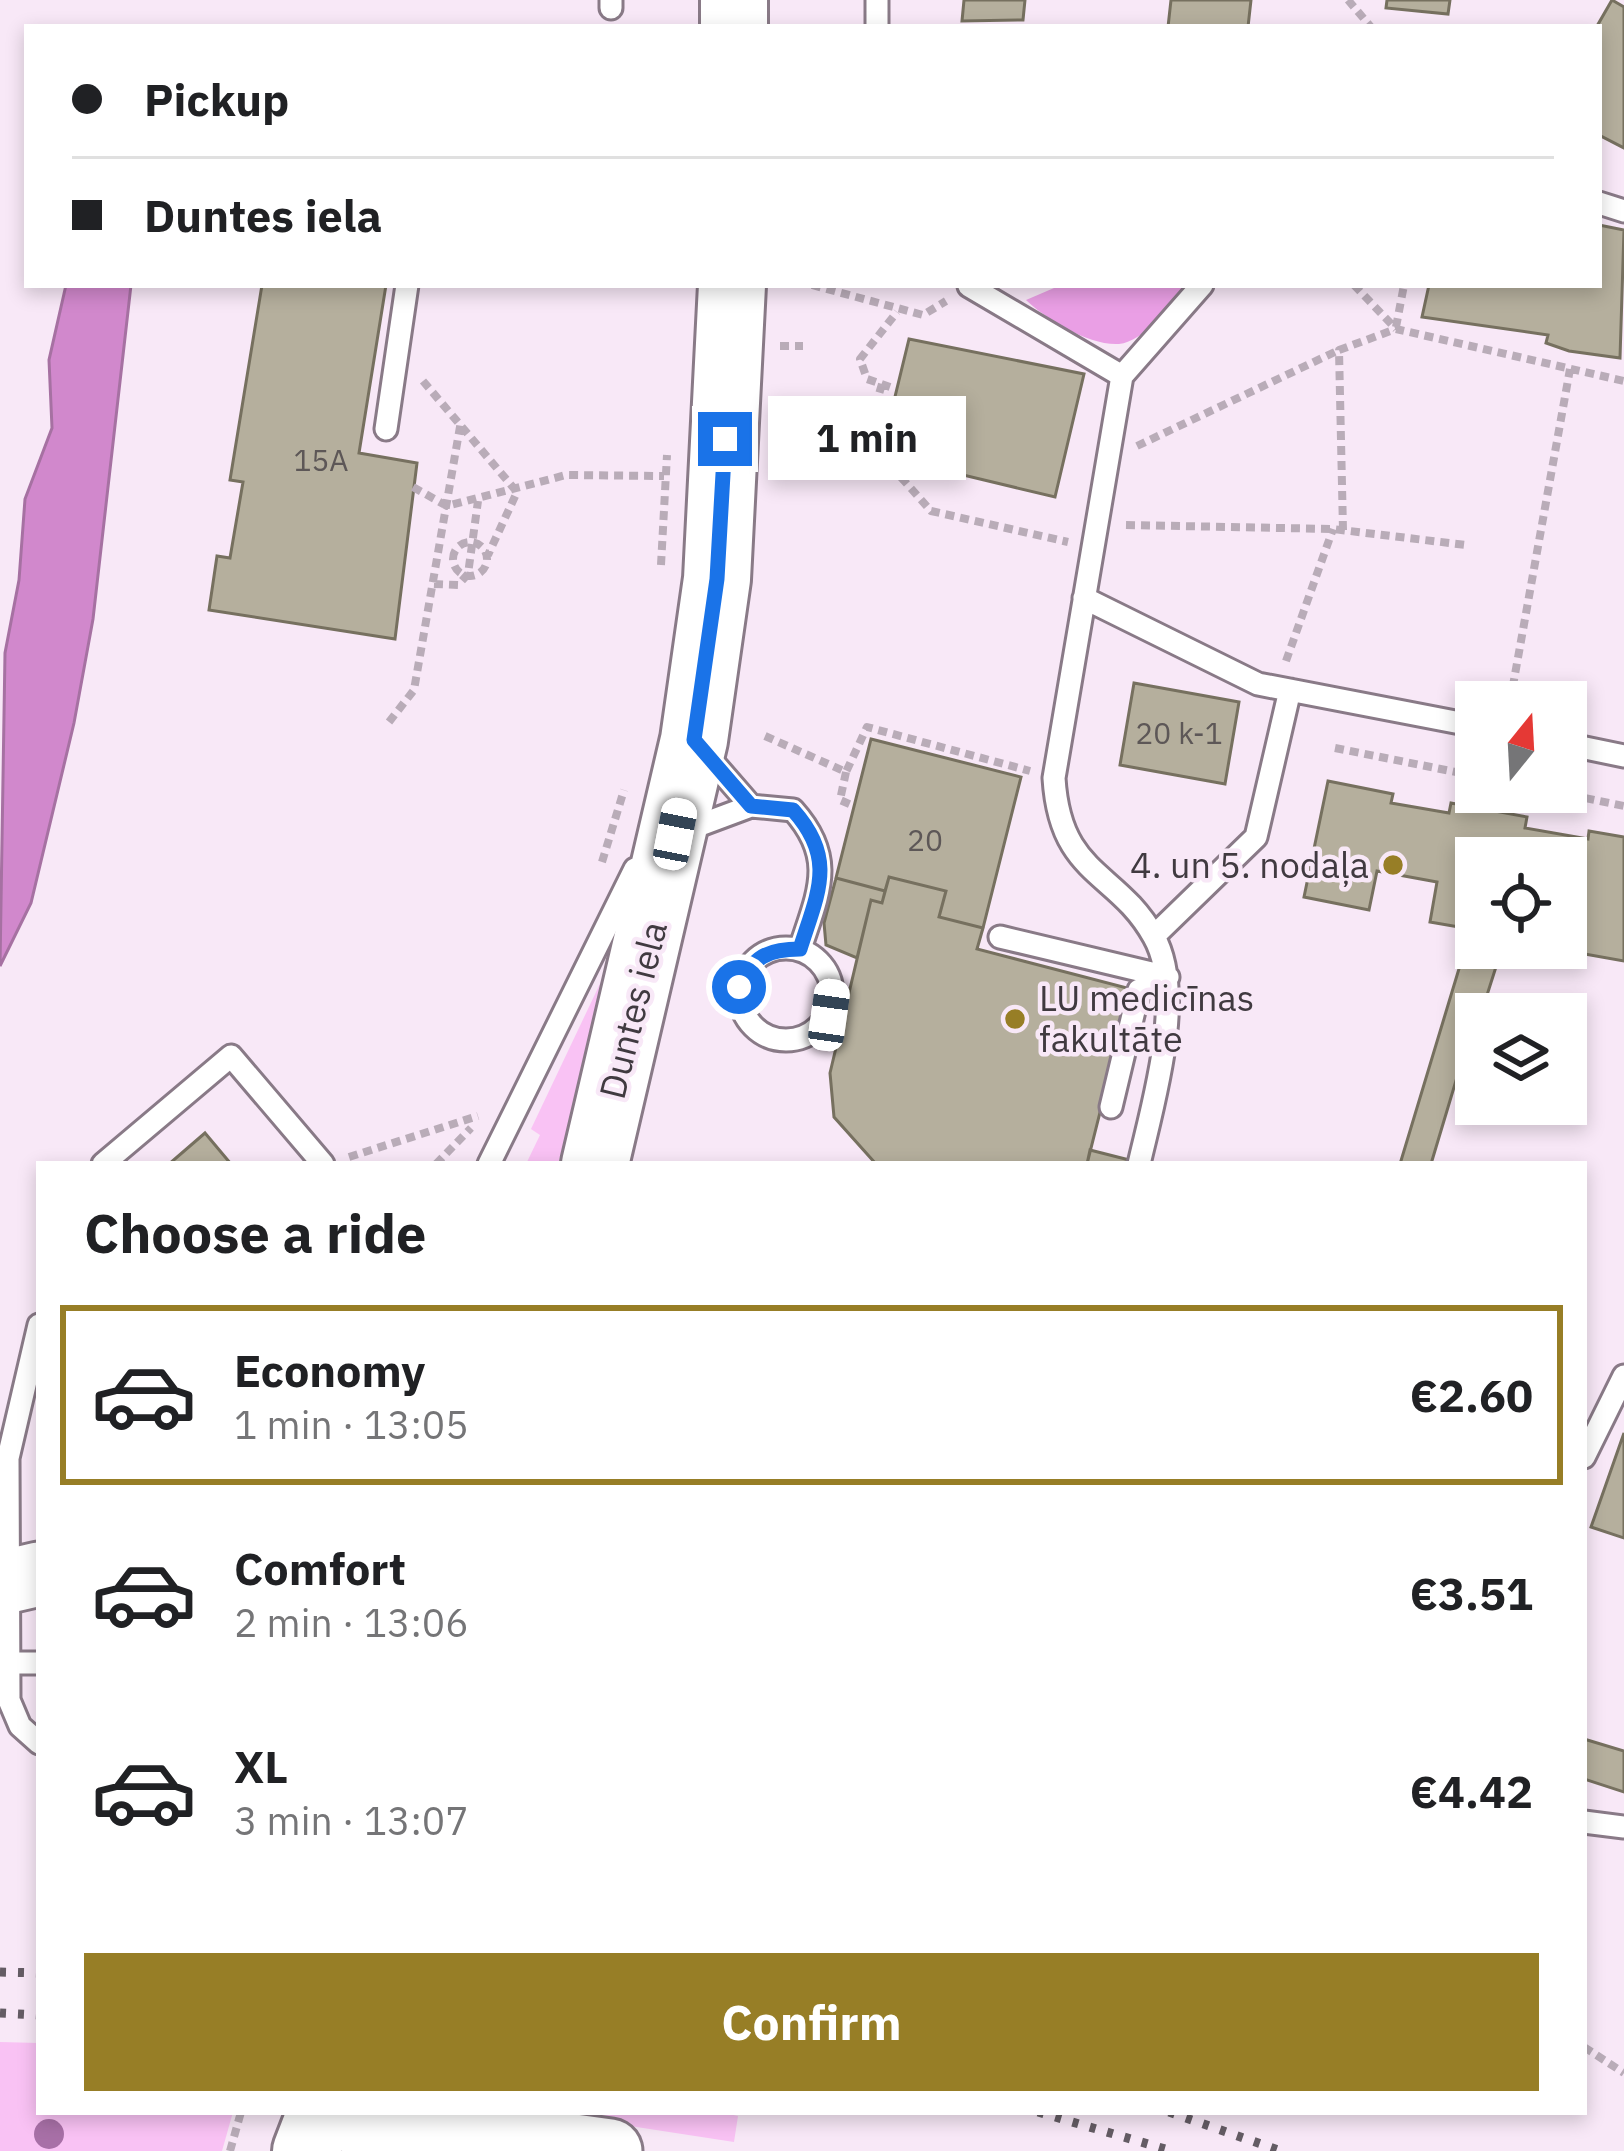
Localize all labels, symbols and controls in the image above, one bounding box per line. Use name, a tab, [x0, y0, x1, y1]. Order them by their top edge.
text: Pickup	[144, 70, 289, 128]
text: Duntes iela	[144, 186, 382, 244]
callout: 1 min	[767, 397, 965, 481]
route end	[698, 412, 752, 466]
text: 1 min	[816, 412, 918, 463]
house number: 15A	[293, 440, 349, 479]
north arrow	[1455, 681, 1587, 813]
map controls	[1455, 681, 1587, 1125]
house number: 20 k-1	[1135, 713, 1223, 752]
car	[650, 795, 700, 873]
house number: 20	[907, 820, 943, 859]
button: locate	[1455, 837, 1587, 969]
place label: 4. un 5. nodaļa	[1130, 841, 1369, 888]
marker: 4. un 5. nodaļa	[1380, 852, 1406, 878]
street label: Duntes iela	[588, 916, 677, 1103]
route start	[712, 960, 766, 1014]
place label: LU medicīnas fakultāte	[1039, 974, 1254, 1062]
car	[806, 977, 852, 1053]
button: layers	[1455, 993, 1587, 1125]
marker: LU medicīnas fakultāte	[1002, 1006, 1028, 1032]
text: Choose a ride	[84, 1198, 426, 1268]
icon: car	[90, 1341, 198, 1449]
text: Economy	[234, 1341, 425, 1399]
text: €2.60	[1410, 1366, 1533, 1424]
text: 1 min · 13:05	[234, 1399, 469, 1450]
icon: car	[90, 1539, 198, 1647]
text: Comfort	[234, 1539, 406, 1597]
text: €3.51	[1410, 1564, 1533, 1622]
text: 2 min · 13:06	[234, 1597, 469, 1648]
icon: car	[90, 1737, 198, 1845]
text: XL	[234, 1737, 288, 1795]
text: €4.42	[1410, 1762, 1533, 1820]
text: 3 min · 13:07	[234, 1795, 469, 1846]
button: Confirm	[84, 1953, 1539, 2091]

